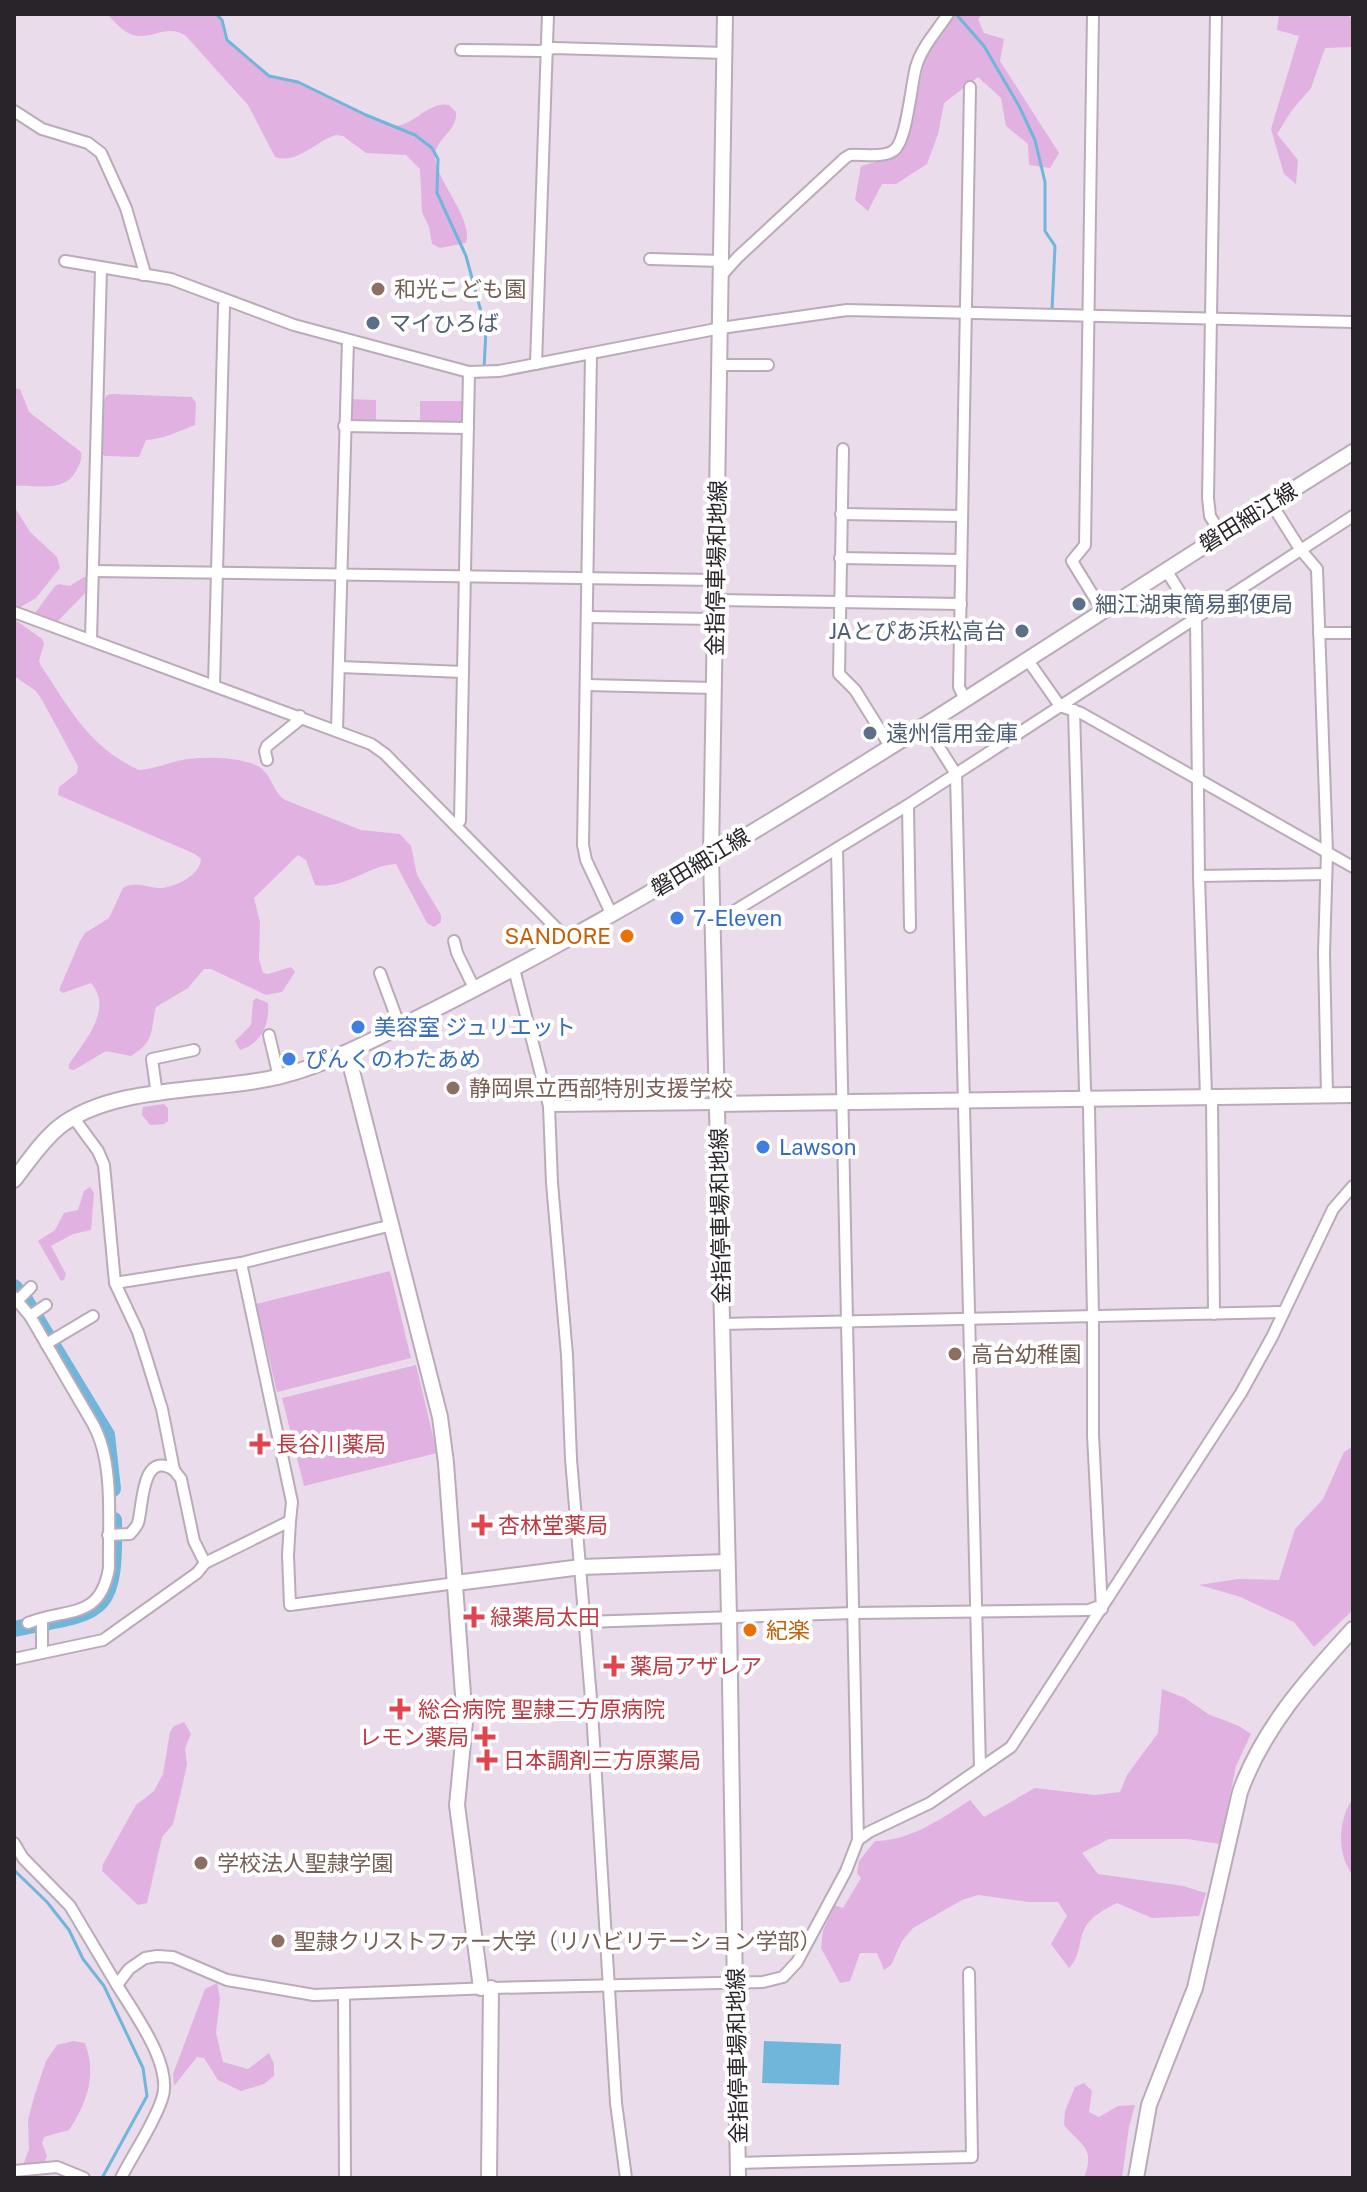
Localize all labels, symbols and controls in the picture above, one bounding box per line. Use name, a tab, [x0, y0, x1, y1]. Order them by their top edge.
place label: 和光こども園	[394, 276, 526, 302]
marker: 和光こども園	[369, 280, 387, 298]
place label: マイひろば	[389, 310, 499, 336]
marker: マイひろば	[364, 314, 382, 332]
street label: 磐田細江線	[1194, 477, 1302, 557]
street label: 金指停車場和地線	[701, 480, 731, 656]
place label: 細江湖東簡易郵便局	[1095, 591, 1293, 617]
marker: 細江湖東簡易郵便局	[1070, 595, 1088, 613]
place label: JAとぴあ浜松高台	[829, 618, 1006, 644]
marker: JAとぴあ浜松高台	[1013, 622, 1031, 640]
place label: 遠州信用金庫	[886, 720, 1018, 746]
marker: 遠州信用金庫	[861, 724, 879, 742]
street label: 磐田細江線	[646, 823, 754, 901]
place label: 7-Eleven	[693, 905, 782, 931]
marker: 7-Eleven	[668, 909, 686, 927]
place label: SANDORE	[504, 923, 611, 949]
marker: SANDORE	[618, 927, 636, 945]
place label: 美容室 ジュリエット	[374, 1014, 576, 1040]
marker: 美容室 ジュリエット	[349, 1018, 367, 1036]
place label: ぴんくのわたあめ	[305, 1046, 481, 1072]
marker: ぴんくのわたあめ	[280, 1050, 298, 1068]
place label: 静岡県立西部特別支援学校	[469, 1075, 733, 1101]
marker: 静岡県立西部特別支援学校	[444, 1079, 462, 1097]
street label: 金指停車場和地線	[705, 1128, 735, 1304]
place label: Lawson	[779, 1134, 856, 1160]
marker: Lawson	[754, 1138, 772, 1156]
place label: 高台幼稚園	[971, 1341, 1081, 1367]
marker: 高台幼稚園	[946, 1345, 964, 1363]
place label: 長谷川薬局	[276, 1431, 386, 1457]
marker: 長谷川薬局	[251, 1435, 269, 1453]
place label: 杏林堂薬局	[498, 1512, 608, 1538]
marker: 杏林堂薬局	[473, 1516, 491, 1534]
place label: 緑薬局太田	[490, 1604, 600, 1630]
marker: 緑薬局太田	[465, 1608, 483, 1626]
place label: 紀楽	[766, 1617, 810, 1643]
marker: 紀楽	[741, 1621, 759, 1639]
place label: 薬局アザレア	[630, 1653, 762, 1679]
marker: 薬局アザレア	[605, 1657, 623, 1675]
place label: 総合病院 聖隷三方原病院	[418, 1696, 665, 1722]
marker: 総合病院 聖隷三方原病院	[389, 1698, 411, 1720]
place label: レモン薬局	[359, 1724, 469, 1750]
marker: レモン薬局	[476, 1728, 494, 1746]
place label: 日本調剤三方原薬局	[503, 1747, 701, 1773]
marker: 日本調剤三方原薬局	[478, 1751, 496, 1769]
place label: 学校法人聖隷学園	[217, 1850, 393, 1876]
marker: 学校法人聖隷学園	[192, 1854, 210, 1872]
place label: 聖隷クリストファー大学（リハビリテーション学部）	[294, 1928, 822, 1954]
marker: 聖隷クリストファー大学（リハビリテーション学部）	[269, 1932, 287, 1950]
street label: 金指停車場和地線	[722, 1968, 752, 2144]

